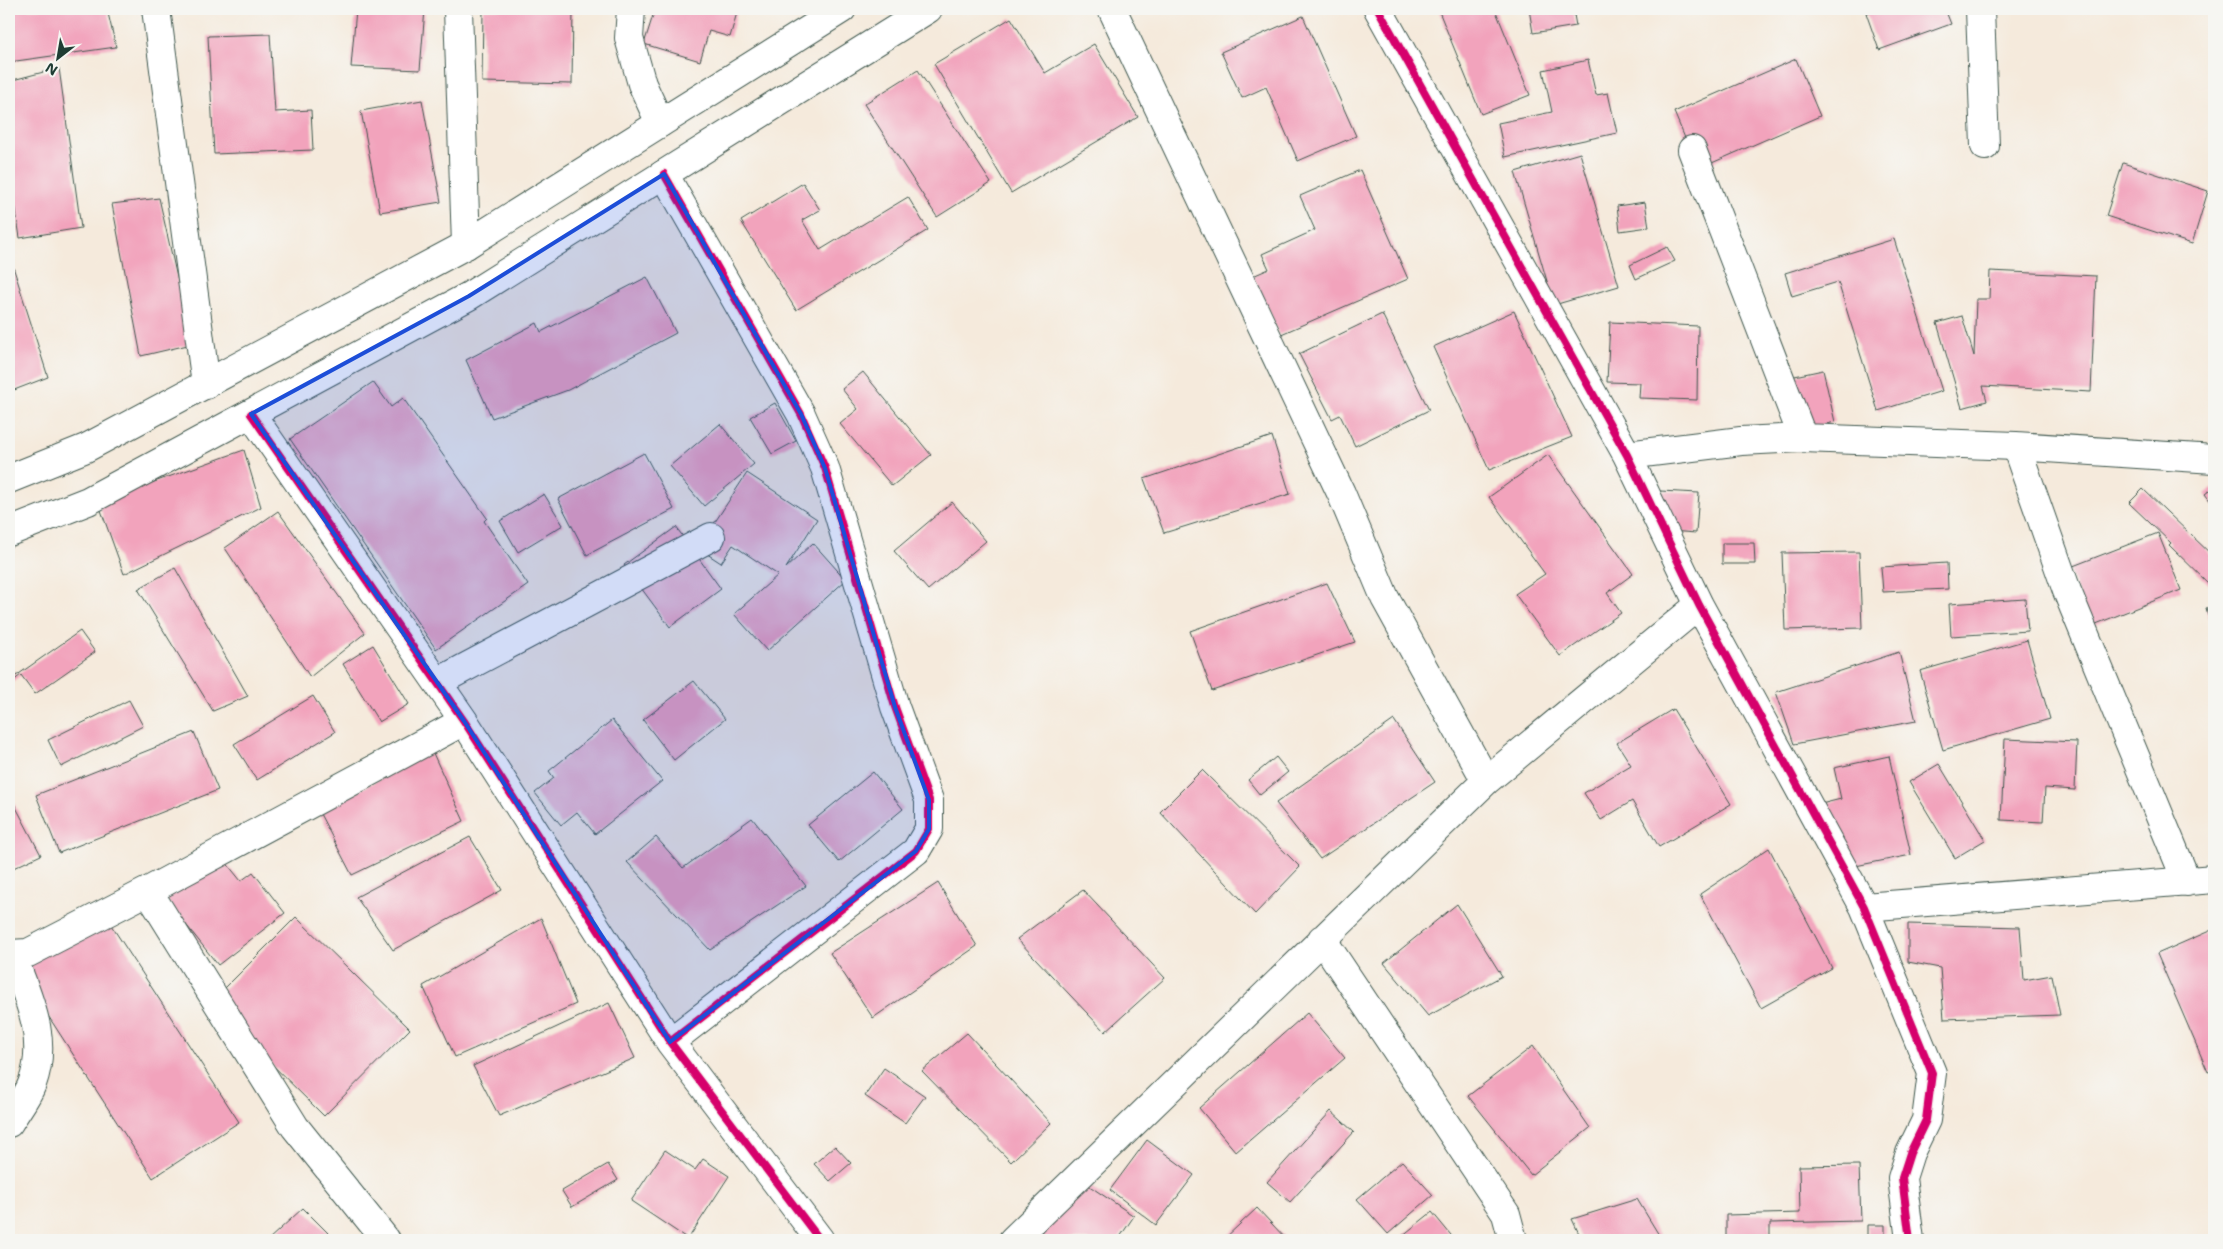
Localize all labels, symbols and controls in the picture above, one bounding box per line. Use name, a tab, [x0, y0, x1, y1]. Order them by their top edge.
north arrow	[32, 32, 82, 82]
text: N	[42, 59, 61, 80]

